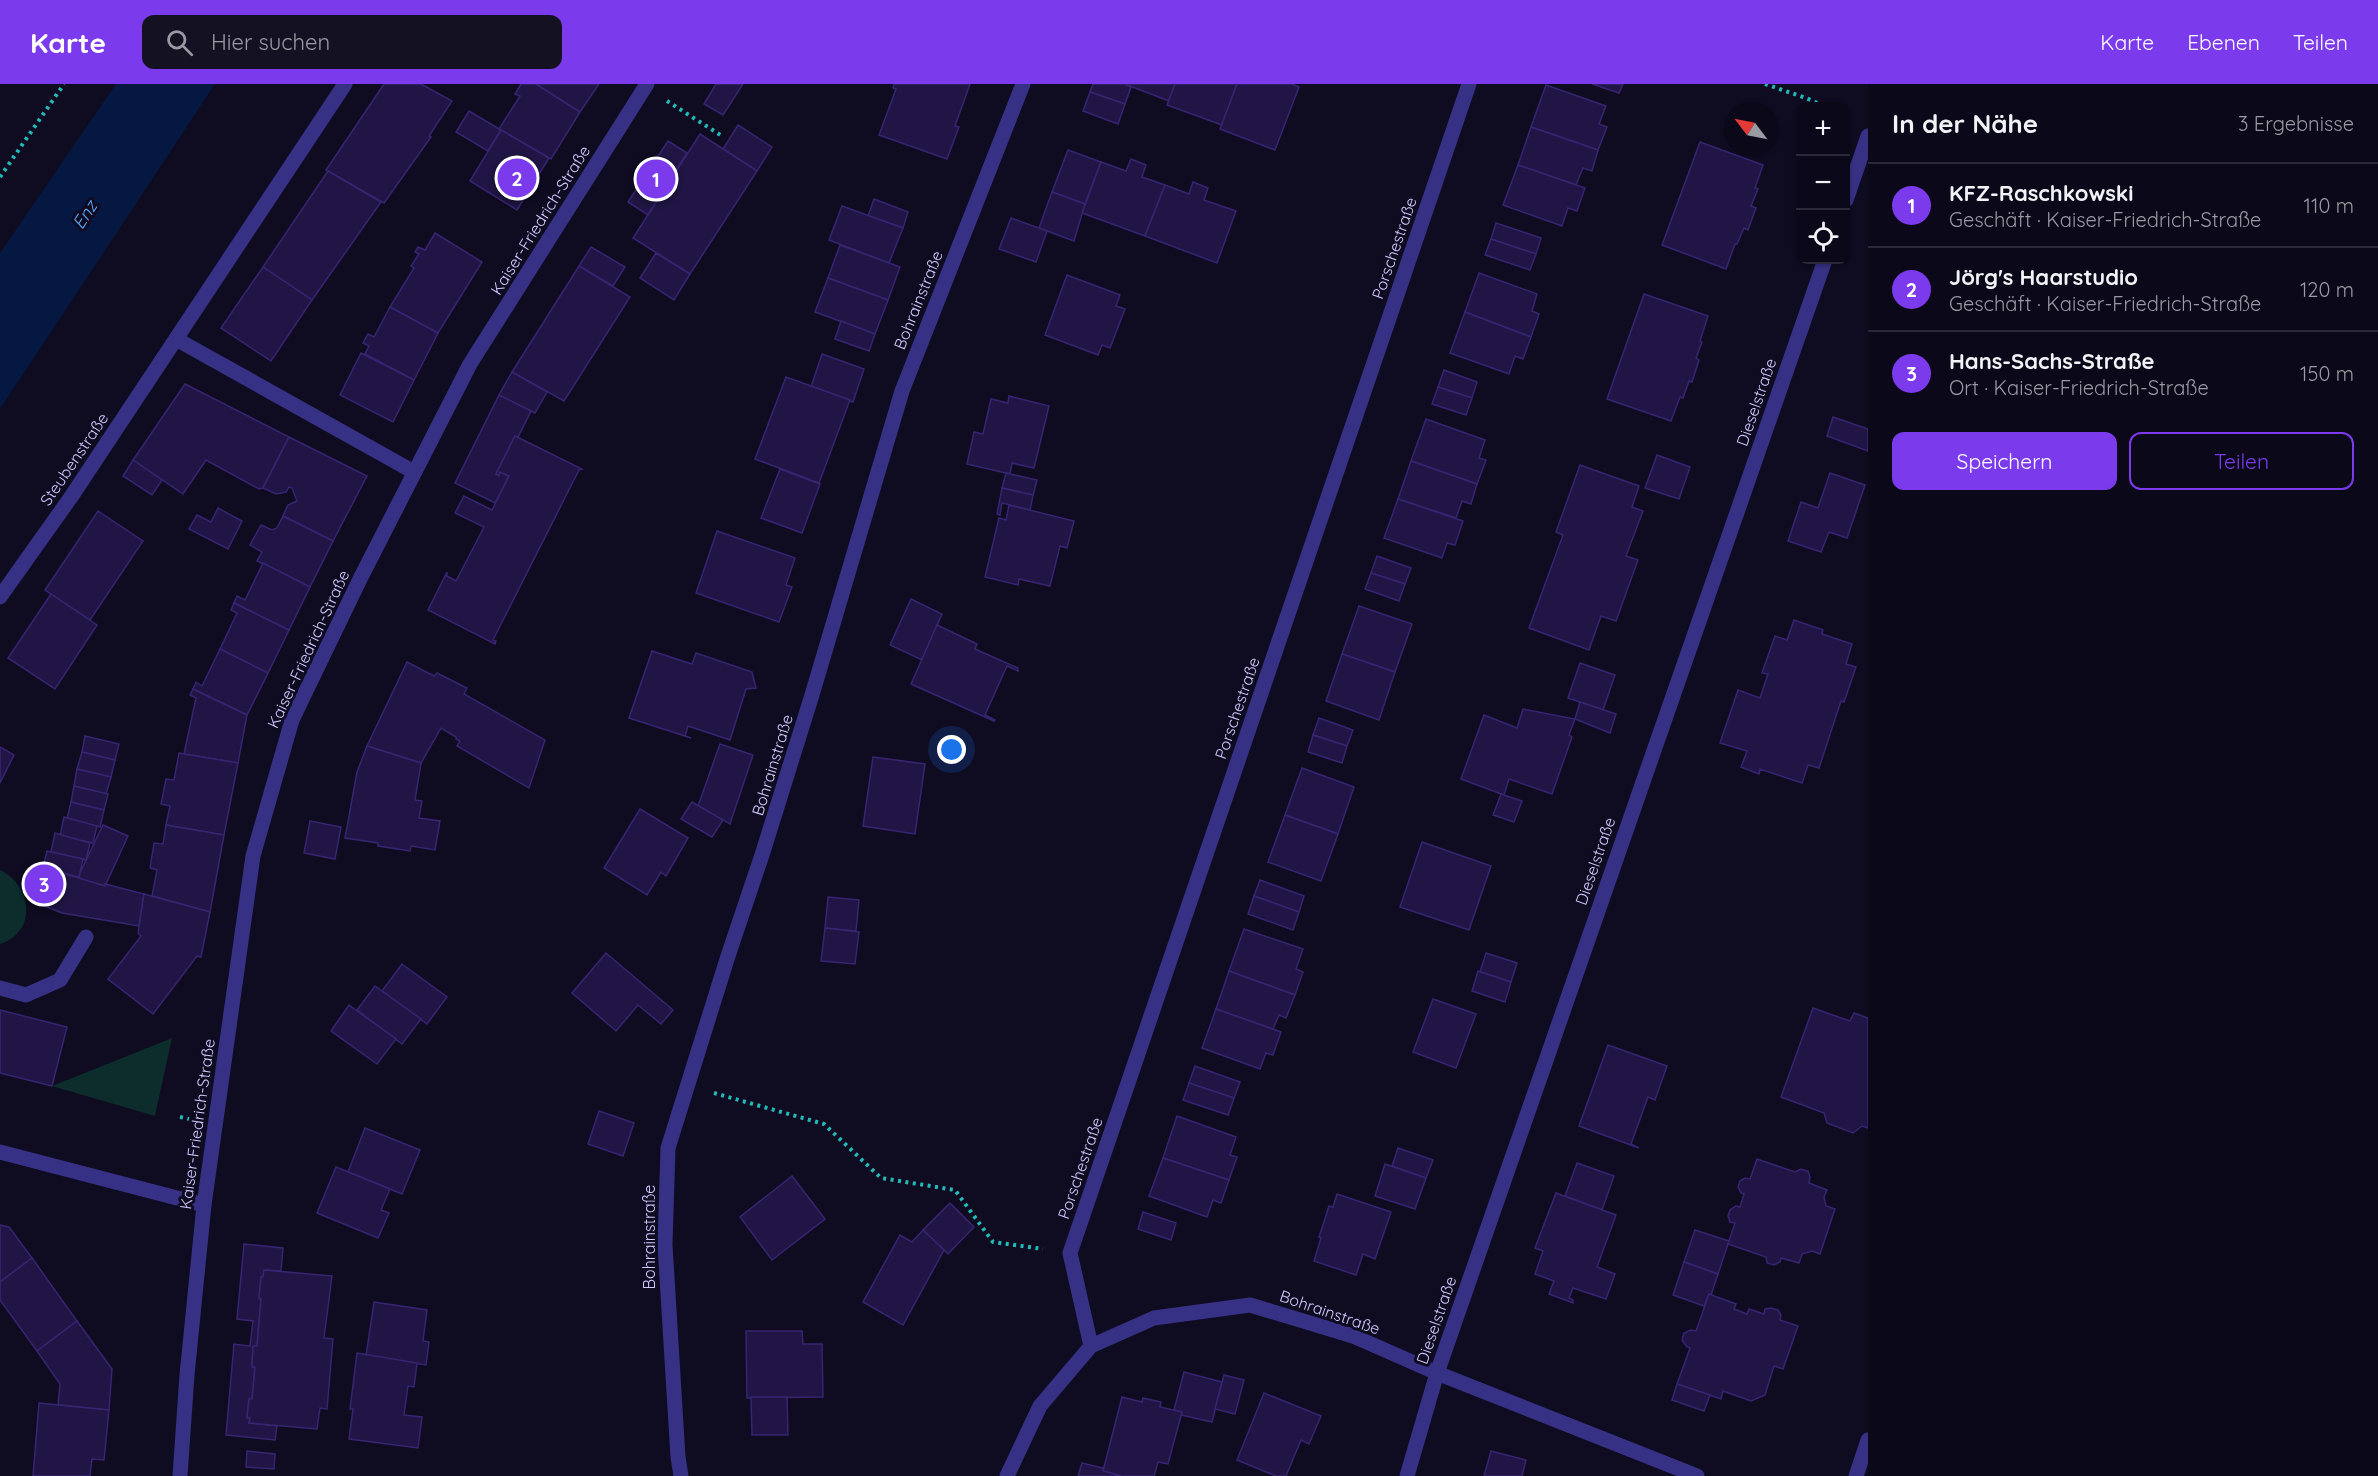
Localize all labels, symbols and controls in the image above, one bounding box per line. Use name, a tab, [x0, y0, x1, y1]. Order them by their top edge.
search box	[142, 15, 562, 69]
text: Karte	[30, 25, 106, 60]
icon: search	[163, 26, 196, 59]
text: Hier suchen	[211, 28, 330, 56]
text: Karte	[2100, 29, 2154, 55]
text: Ebenen	[2187, 29, 2260, 55]
text: Teilen	[2293, 29, 2348, 55]
north arrow	[1724, 102, 1778, 156]
map controls	[1796, 102, 1850, 264]
button: +	[1796, 102, 1850, 156]
text: In der Nähe	[1892, 107, 2038, 140]
text: 3 Ergebnisse	[2238, 111, 2354, 136]
street label: Kaiser-Friedrich-Straße	[486, 142, 594, 298]
pin: 2	[498, 156, 536, 200]
pin: 1	[636, 156, 676, 202]
button: −	[1796, 156, 1850, 210]
text: KFZ-Raschkowski	[1949, 179, 2134, 207]
text: 1	[1908, 193, 1915, 218]
text: 110 m	[2304, 193, 2354, 218]
water label: Enz	[67, 194, 103, 233]
street label: Porschestraße	[1367, 194, 1421, 302]
text: Geschäft · Kaiser-Friedrich-Straße	[1949, 207, 2261, 232]
button: locate	[1796, 210, 1850, 264]
street label: Bohrainstraße	[889, 248, 947, 352]
text: Jörg's Haarstudio	[1949, 263, 2138, 291]
text: 2	[1906, 277, 1917, 302]
text: 120 m	[2300, 277, 2354, 302]
text: Geschäft · Kaiser-Friedrich-Straße	[1949, 291, 2261, 316]
text: Hans-Sachs-Straße	[1949, 347, 2155, 375]
street label: Dieselstraße	[1732, 355, 1780, 449]
text: 3	[1906, 361, 1917, 386]
text: 150 m	[2300, 361, 2354, 386]
text: Ort · Kaiser-Friedrich-Straße	[1949, 375, 2209, 400]
street label: Steubenstraße	[36, 409, 112, 509]
button: Speichern	[1892, 432, 2117, 490]
button: Teilen	[2129, 432, 2354, 490]
street label: Kaiser-Friedrich-Straße	[263, 567, 353, 731]
street label: Porschestraße	[1210, 654, 1264, 762]
street label: Bohrainstraße	[747, 712, 797, 818]
your location	[937, 735, 966, 764]
street label: Dieselstraße	[1571, 814, 1619, 908]
pin: 3	[24, 862, 63, 906]
street label: Kaiser-Friedrich-Straße	[175, 1037, 219, 1211]
street label: Porschestraße	[1053, 1114, 1107, 1222]
street label: Bohrainstraße	[639, 1185, 659, 1289]
street label: Dieselstraße	[1412, 1273, 1460, 1367]
street label: Bohrainstraße	[1277, 1285, 1383, 1339]

